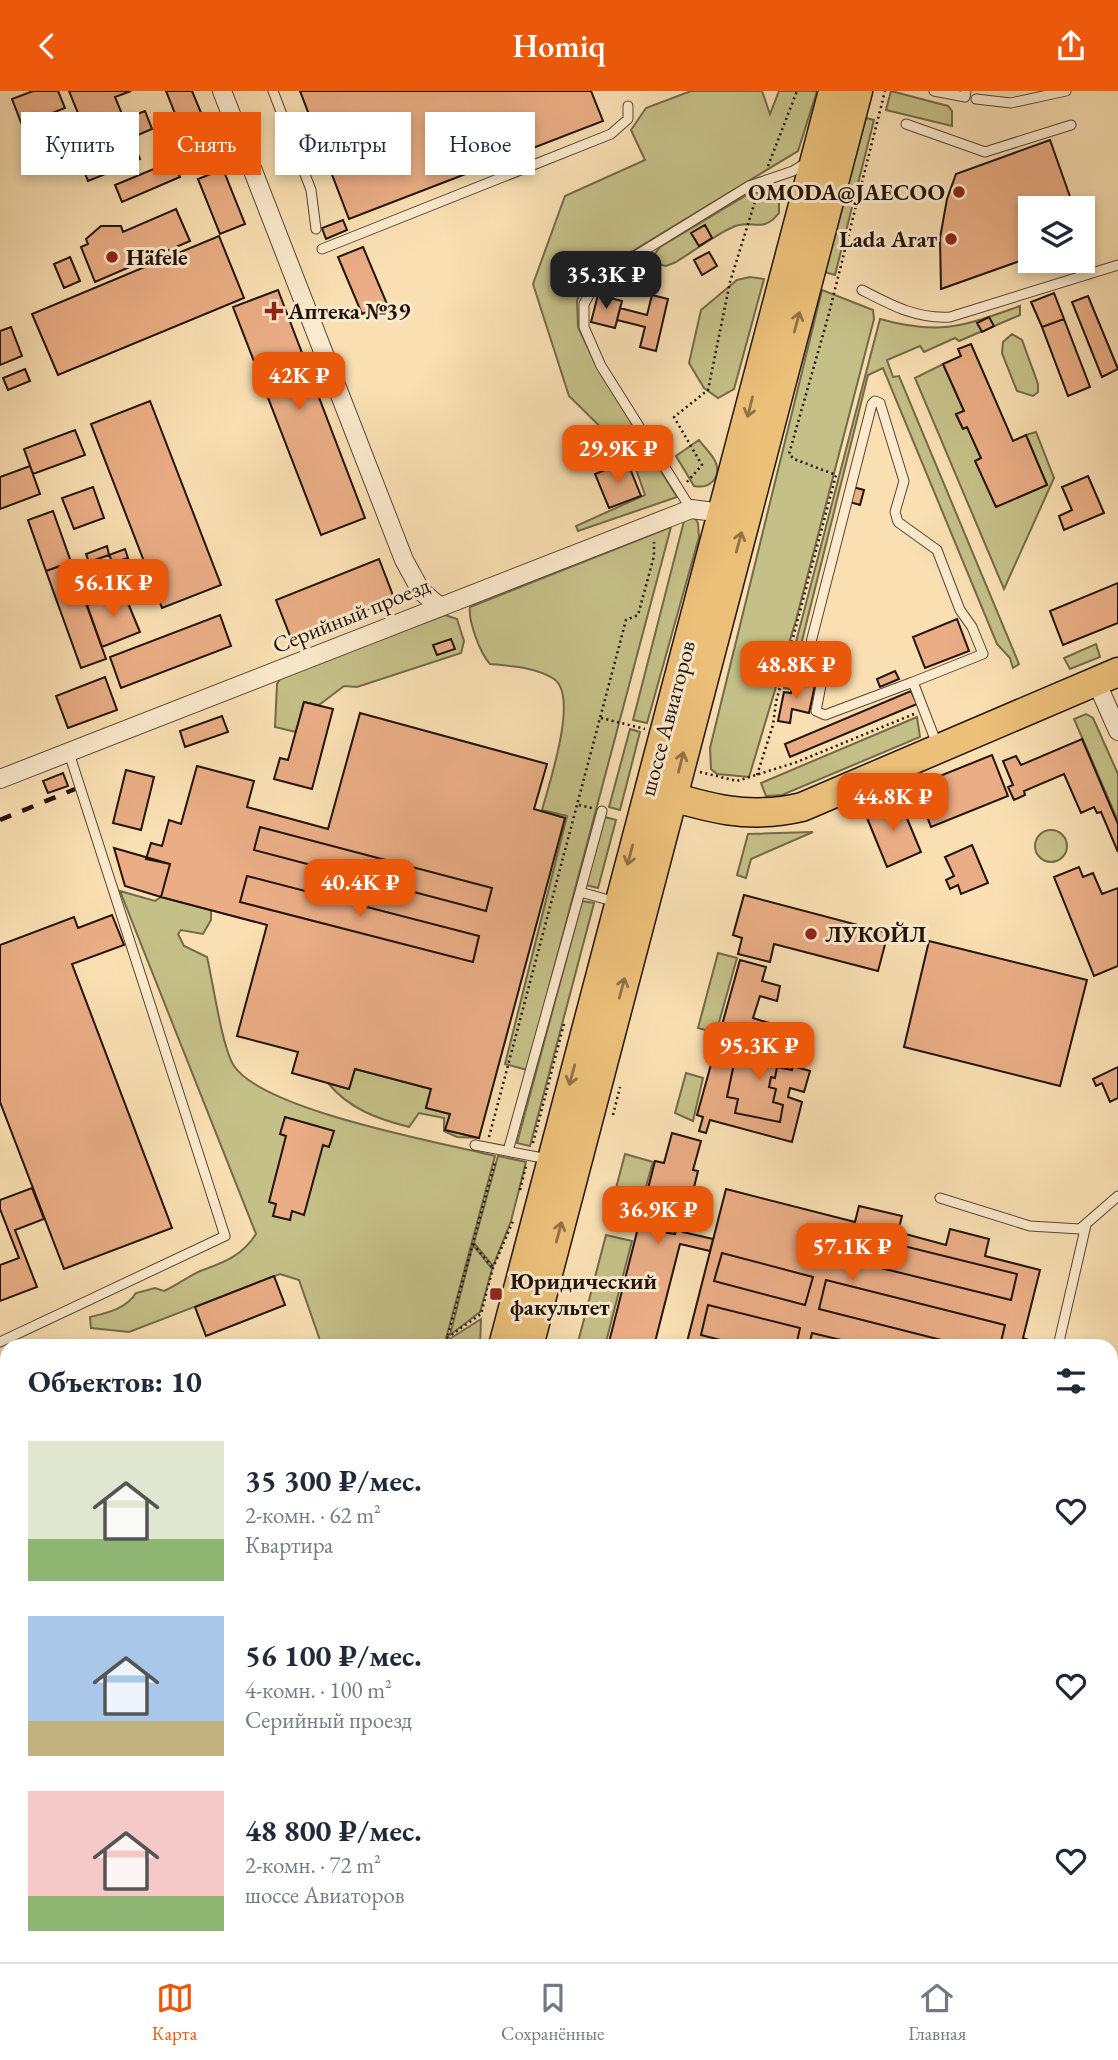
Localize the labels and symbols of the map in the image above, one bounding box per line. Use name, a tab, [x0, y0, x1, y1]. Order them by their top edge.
place label: OMODA@JAECOO	[748, 177, 945, 207]
marker: OMODA@JAECOO	[951, 184, 967, 200]
place label: Lada Агат	[839, 224, 938, 254]
marker: Lada Агат	[943, 231, 959, 247]
place label: Häfele	[126, 242, 188, 272]
marker: Häfele	[104, 249, 120, 265]
pin: 35.3K ₽	[541, 251, 671, 311]
place label: Аптека №39	[287, 296, 410, 326]
marker: Аптека №39	[266, 303, 282, 319]
one-way arrow	[791, 311, 804, 334]
pin: 42K ₽	[250, 353, 348, 412]
one-way arrow	[743, 395, 756, 418]
pin: 29.9K ₽	[553, 425, 683, 485]
one-way arrow	[733, 531, 746, 553]
pin: 56.1K ₽	[48, 559, 178, 619]
street label: Серийный проезд	[268, 570, 435, 660]
street label: шоссе Авиаторов	[632, 637, 702, 799]
pin: 48.8K ₽	[731, 641, 861, 701]
one-way arrow	[675, 751, 688, 774]
pin: 44.8K ₽	[828, 773, 958, 833]
one-way arrow	[623, 843, 636, 866]
pin: 40.4K ₽	[295, 859, 425, 919]
place label: ЛУКОЙЛ	[825, 919, 926, 949]
marker: ЛУКОЙЛ	[803, 926, 819, 942]
one-way arrow	[616, 978, 629, 1000]
pin: 95.3K ₽	[694, 1023, 824, 1082]
one-way arrow	[565, 1063, 578, 1086]
pin: 36.9K ₽	[593, 1187, 723, 1246]
one-way arrow	[553, 1221, 566, 1244]
pin: 57.1K ₽	[787, 1223, 917, 1283]
place label: Юридический факультет	[510, 1266, 657, 1322]
marker: Юридический факультет	[488, 1286, 504, 1302]

